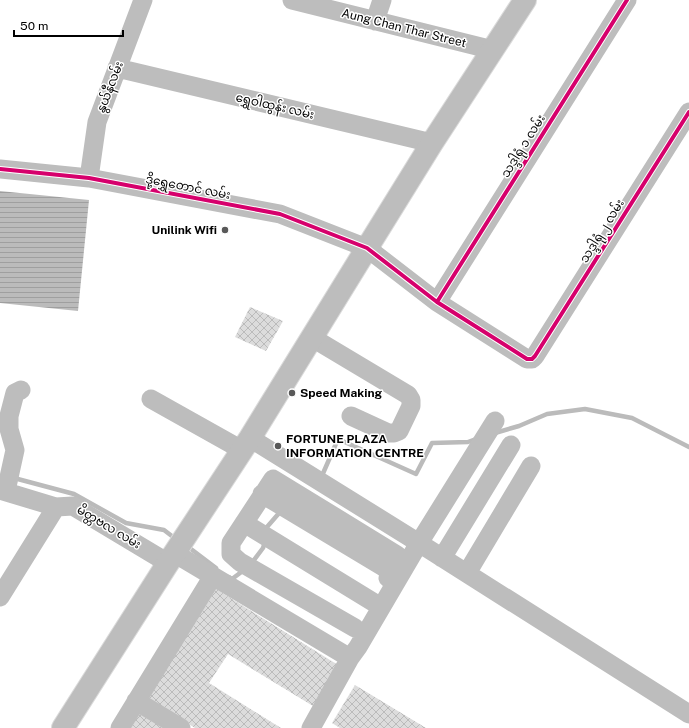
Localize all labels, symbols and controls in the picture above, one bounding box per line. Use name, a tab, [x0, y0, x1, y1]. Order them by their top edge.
street label: Aung Chan Thar Street	[340, 6, 468, 50]
scale bar	[14, 12, 123, 38]
text: 50 m	[20, 19, 48, 33]
street label: နွယ်နီလမ်း	[92, 59, 129, 116]
street label: ရွှေဝါထွန်း လမ်း	[234, 88, 316, 125]
street label: သဒ္ဒါရုံ ၁ လမ်း	[496, 111, 551, 182]
street label: ဒို့ရွှေတောင် လမ်း	[144, 170, 232, 205]
street label: သဒ္ဒါရုံ ၂ လမ်း	[575, 196, 630, 267]
place label: Unilink Wifi	[151, 223, 217, 237]
marker: Unilink Wifi	[220, 225, 230, 235]
place label: Speed Making	[300, 386, 383, 400]
marker: Speed Making	[287, 388, 297, 398]
place label: FORTUNE PLAZA INFORMATION CENTRE	[286, 432, 424, 460]
marker: FORTUNE PLAZA INFORMATION CENTRE	[273, 441, 283, 451]
street label: မိတ္တဗလ လမ်း	[73, 501, 144, 554]

